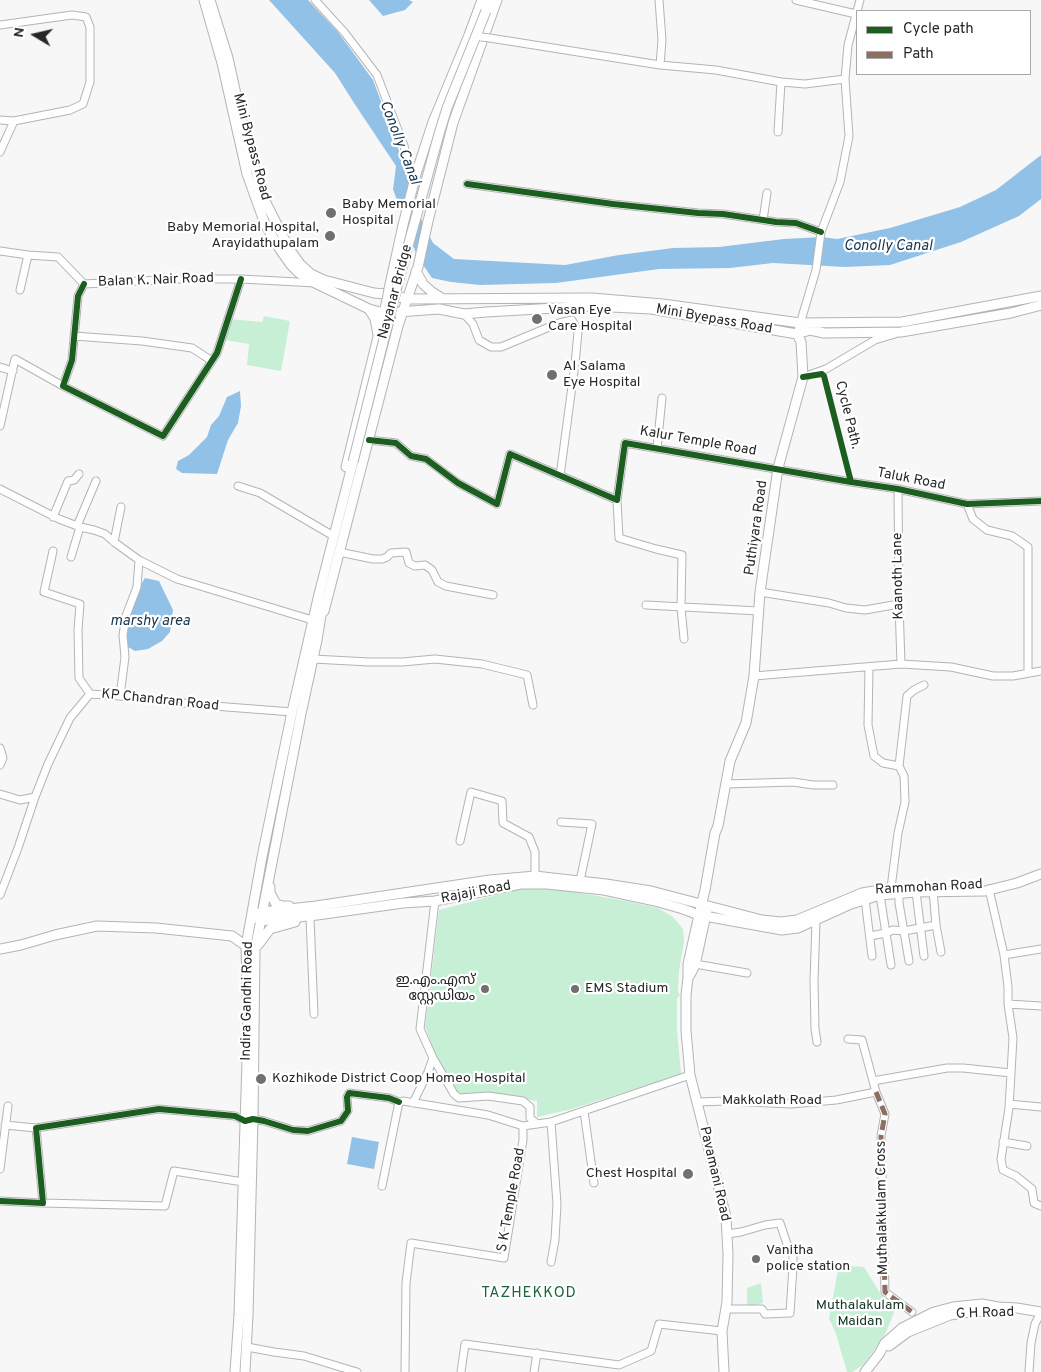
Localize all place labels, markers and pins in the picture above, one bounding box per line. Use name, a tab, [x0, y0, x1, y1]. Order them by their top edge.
place label: Baby Memorial Hospital	[342, 197, 436, 230]
marker: Baby Memorial Hospital	[324, 206, 338, 220]
place label: Baby Memorial Hospital, Arayidathupalam	[167, 220, 319, 252]
marker: Baby Memorial Hospital, Arayidathupalam	[323, 229, 337, 243]
place label: Vasan Eye Care Hospital	[548, 303, 632, 336]
marker: Vasan Eye Care Hospital	[530, 312, 544, 326]
place label: Al Salama Eye Hospital	[563, 359, 641, 392]
marker: Al Salama Eye Hospital	[545, 368, 559, 382]
place label: ഇ.എം.എസ് സ്റ്റേഡിയം	[396, 973, 475, 1006]
place label: EMS Stadium	[585, 981, 668, 997]
marker: ഇ.എം.എസ് സ്റ്റേഡിയം	[479, 983, 491, 995]
marker: EMS Stadium	[569, 983, 581, 995]
place label: Kozhikode District Coop Homeo Hospital	[272, 1071, 526, 1087]
marker: Kozhikode District Coop Homeo Hospital	[254, 1072, 268, 1086]
place label: Chest Hospital	[586, 1166, 677, 1182]
marker: Chest Hospital	[681, 1167, 695, 1181]
place label: Vanitha police station	[766, 1243, 850, 1276]
marker: Vanitha police station	[750, 1253, 762, 1265]

